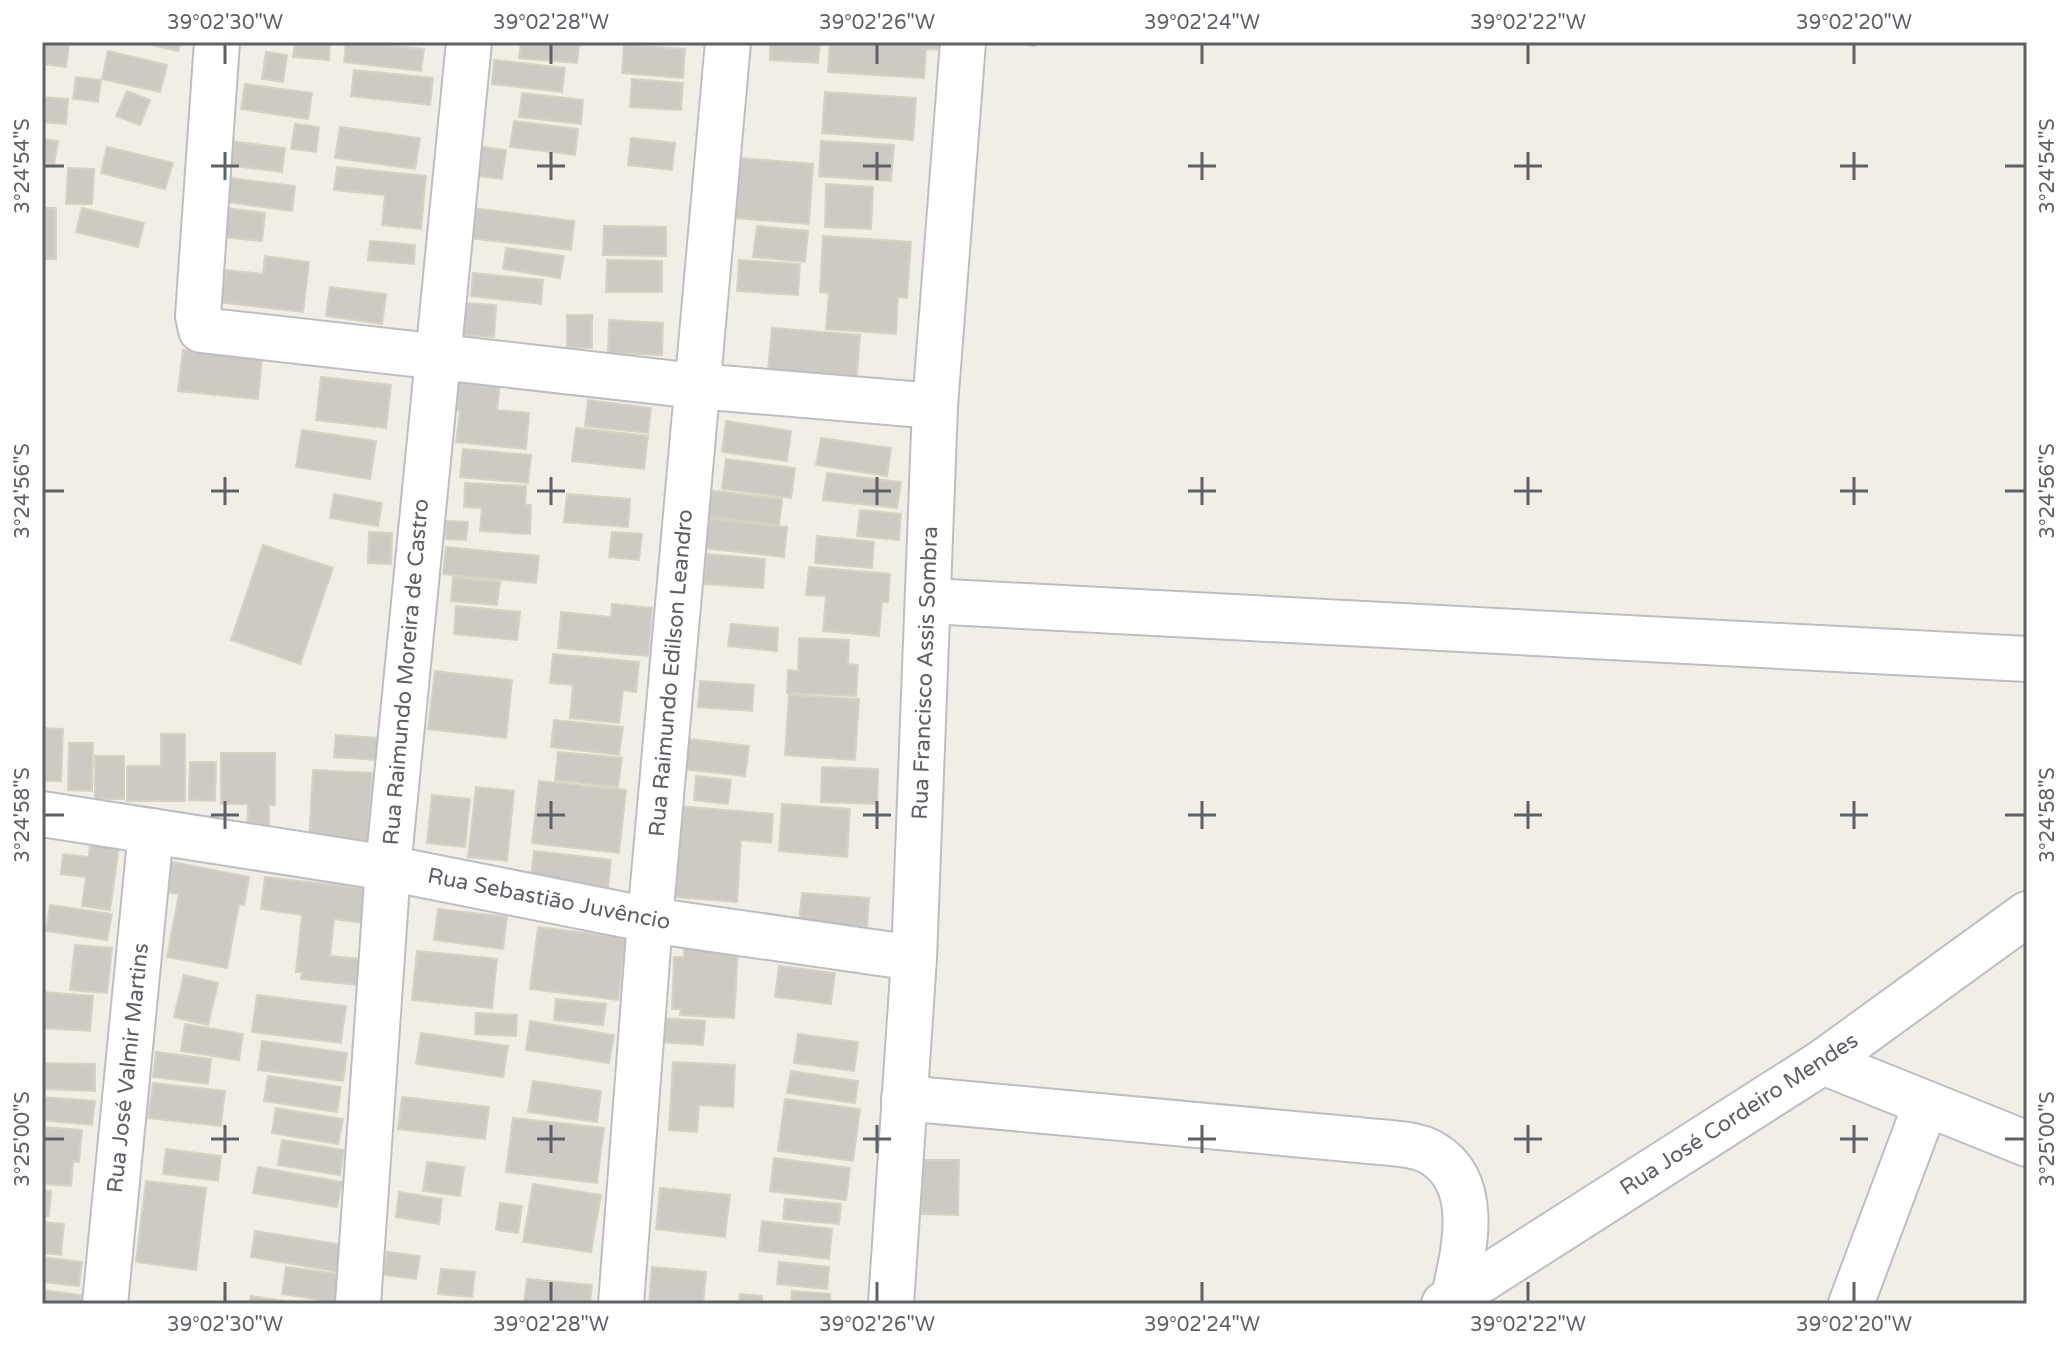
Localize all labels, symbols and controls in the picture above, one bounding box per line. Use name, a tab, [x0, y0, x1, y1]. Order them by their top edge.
text: 39°02'30"W	[167, 11, 283, 35]
text: 39°02'28"W	[493, 11, 609, 35]
text: 39°02'26"W	[819, 11, 935, 35]
text: 39°02'24"W	[1144, 11, 1260, 35]
text: 39°02'22"W	[1470, 11, 1586, 35]
text: 39°02'20"W	[1796, 11, 1912, 35]
text: 3°24'54"S	[11, 118, 35, 214]
text: 3°24'54"S	[2036, 118, 2060, 214]
text: 3°24'56"S	[11, 443, 35, 539]
text: 3°24'56"S	[2036, 443, 2060, 539]
street label: Rua Raimundo Moreira de Castro	[378, 498, 434, 846]
street label: Rua Raimundo Edilson Leandro	[644, 508, 698, 838]
street label: Rua Francisco Assis Sombra	[907, 526, 943, 820]
text: 3°24'58"S	[11, 767, 35, 863]
text: 3°24'58"S	[2036, 767, 2060, 863]
street label: Rua Sebastião Juvêncio	[425, 863, 673, 935]
street label: Rua José Valmir Martins	[102, 942, 154, 1194]
street label: Rua José Cordeiro Mendes	[1615, 1027, 1863, 1201]
text: 3°25'00"S	[11, 1091, 35, 1187]
text: 3°25'00"S	[2036, 1091, 2060, 1187]
text: 39°02'30"W	[167, 1313, 283, 1337]
text: 39°02'28"W	[493, 1313, 609, 1337]
text: 39°02'26"W	[819, 1313, 935, 1337]
text: 39°02'24"W	[1144, 1313, 1260, 1337]
text: 39°02'22"W	[1470, 1313, 1586, 1337]
text: 39°02'20"W	[1796, 1313, 1912, 1337]

